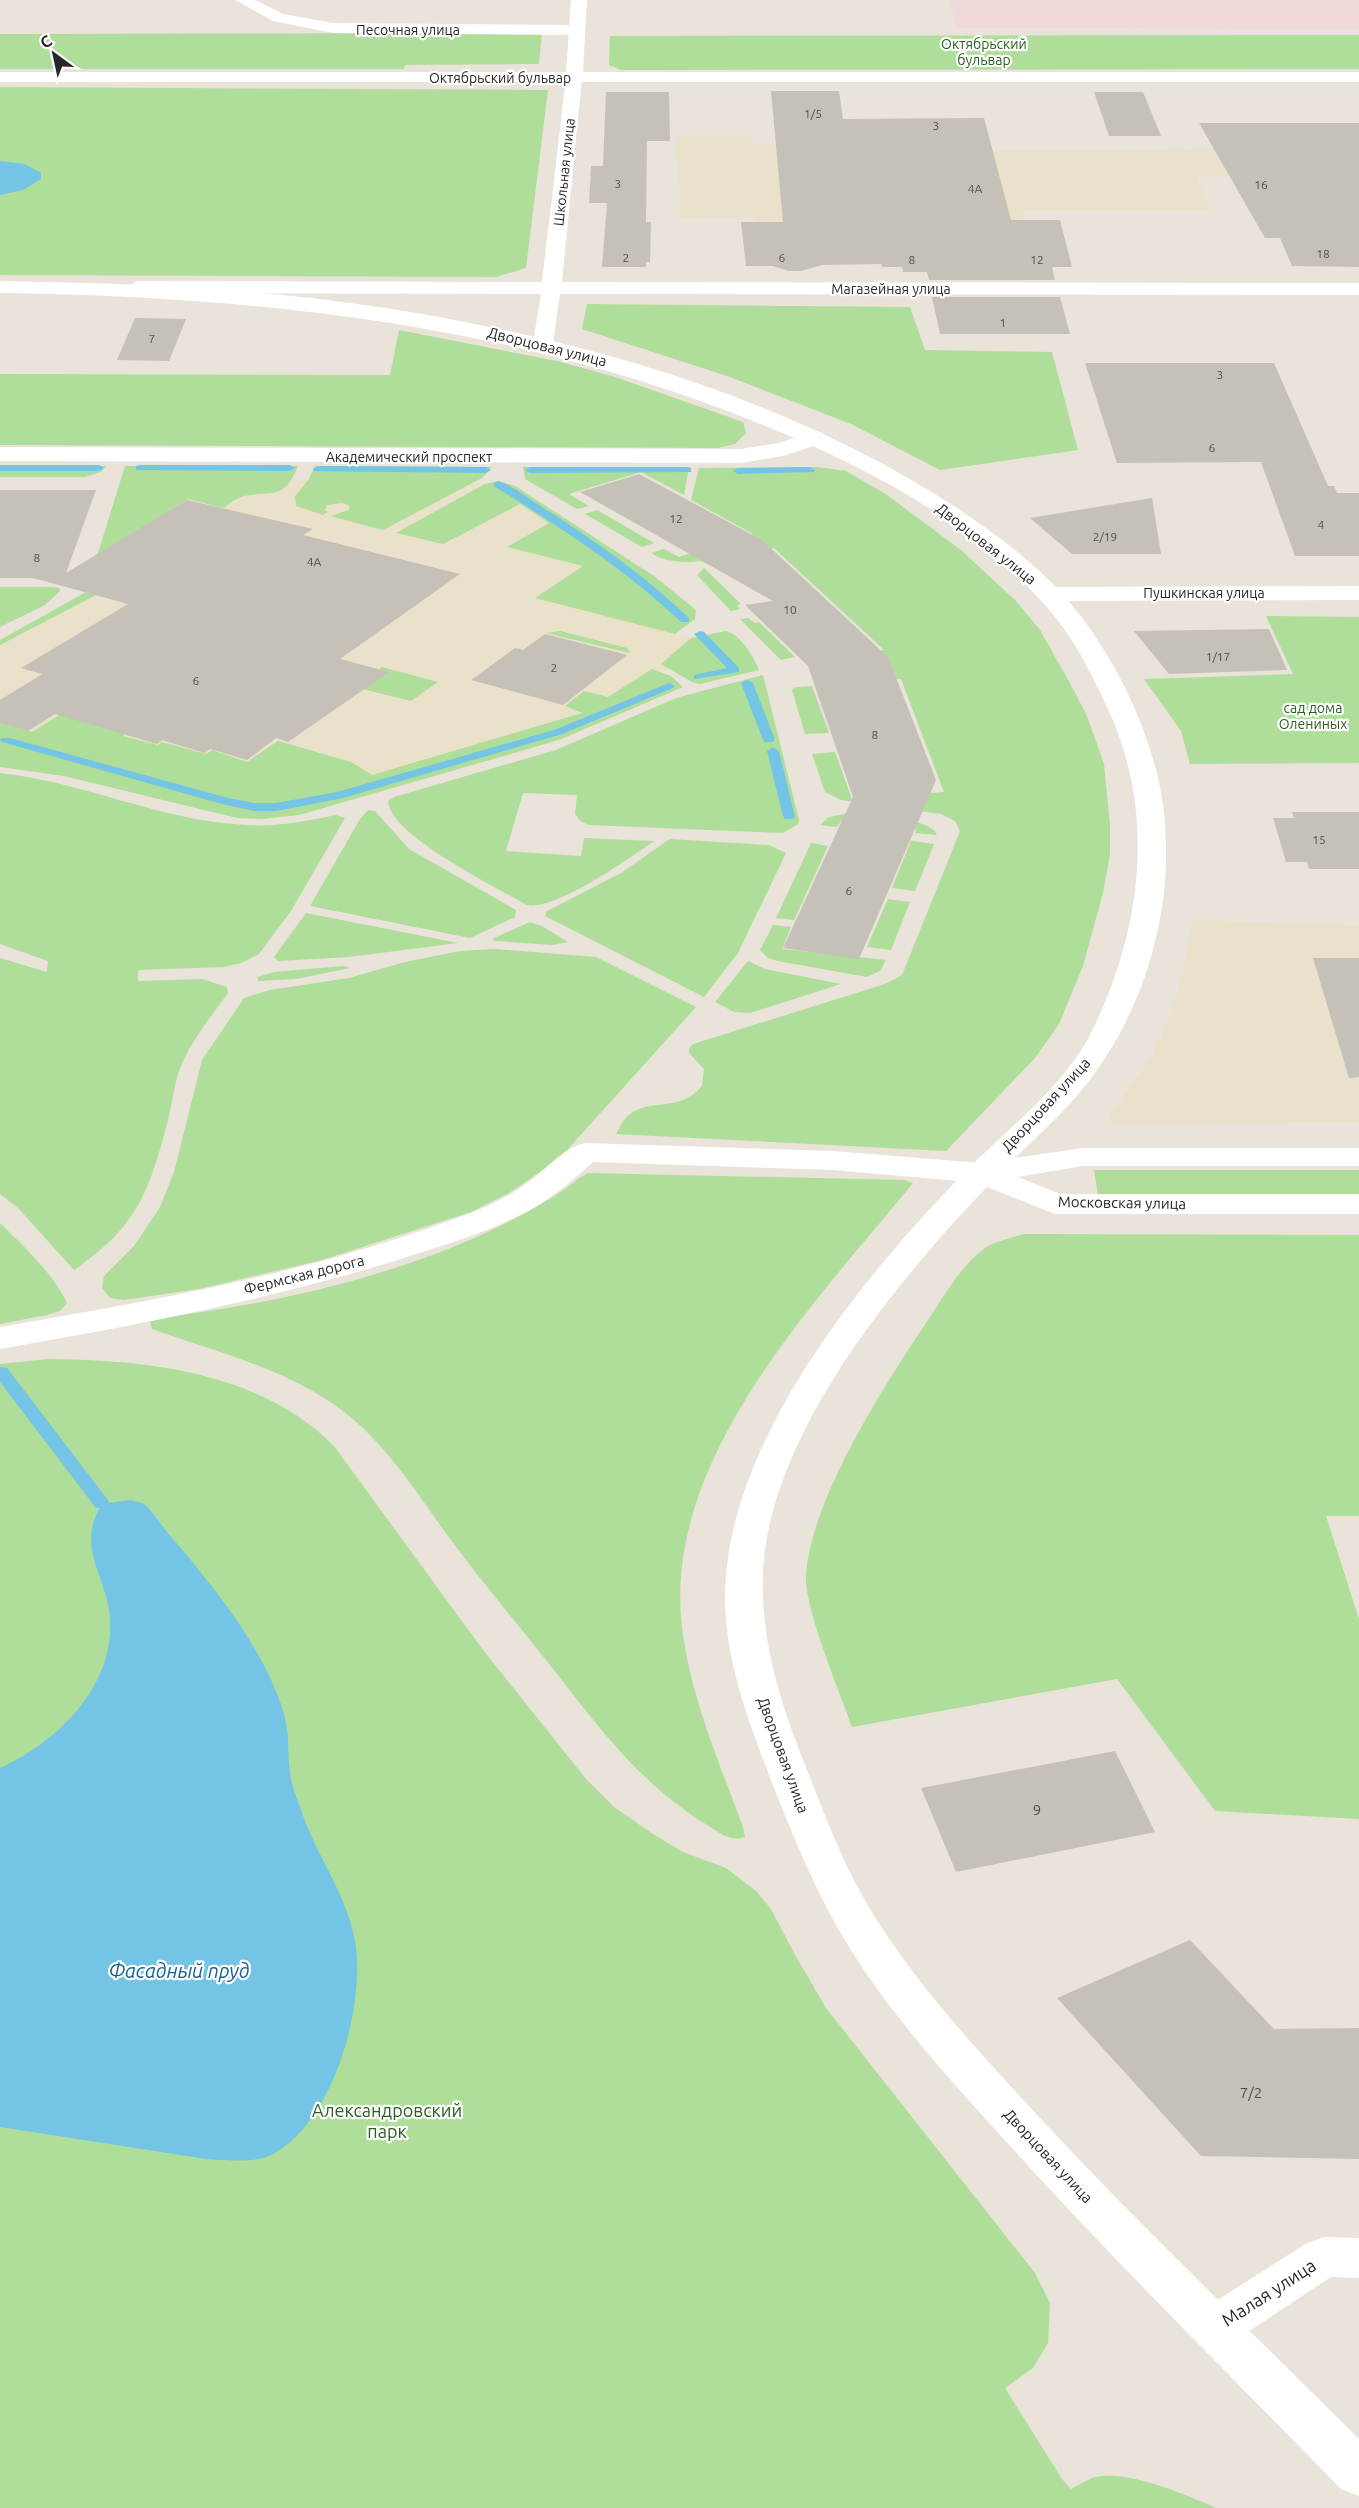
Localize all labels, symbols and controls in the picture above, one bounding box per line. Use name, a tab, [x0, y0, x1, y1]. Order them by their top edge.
street label: Песочная улица	[356, 22, 460, 38]
north arrow	[24, 24, 84, 84]
text: С	[37, 31, 55, 52]
park label: Октябрьский бульвар	[941, 36, 1027, 68]
street label: Октябрьский бульвар	[429, 70, 571, 86]
house number: 1/5	[804, 107, 822, 120]
street label: Школьная улица	[550, 117, 578, 227]
house number: 3	[933, 119, 939, 132]
house number: 3	[615, 177, 621, 190]
house number: 16	[1254, 178, 1268, 191]
house number: 4А	[968, 182, 982, 195]
house number: 18	[1316, 247, 1330, 260]
house number: 2	[623, 251, 629, 264]
house number: 6	[779, 251, 786, 264]
house number: 8	[909, 253, 916, 266]
house number: 12	[1030, 253, 1044, 266]
street label: Магазейная улица	[831, 281, 951, 297]
house number: 1	[1000, 316, 1006, 329]
street label: Дворцовая улица	[486, 323, 609, 370]
house number: 7	[149, 332, 155, 345]
house number: 3	[1217, 368, 1223, 381]
house number: 6	[1209, 441, 1216, 454]
street label: Академический проспект	[326, 449, 492, 465]
street label: Дворцовая улица	[933, 499, 1040, 588]
house number: 12	[669, 512, 683, 525]
house number: 4	[1318, 518, 1325, 531]
house number: 2/19	[1093, 530, 1117, 543]
house number: 8	[34, 551, 41, 564]
house number: 4А	[307, 555, 321, 568]
street label: Пушкинская улица	[1143, 585, 1265, 601]
house number: 10	[783, 603, 797, 616]
house number: 1/17	[1206, 650, 1230, 663]
house number: 2	[551, 661, 557, 674]
house number: 6	[193, 674, 200, 687]
park label: сад дома Олениных	[1279, 700, 1347, 732]
house number: 8	[872, 728, 879, 741]
house number: 15	[1312, 833, 1326, 846]
house number: 6	[846, 884, 853, 897]
street label: Дворцовая улица	[998, 1054, 1094, 1155]
street label: Московская улица	[1058, 1193, 1186, 1212]
street label: Фермская дорога	[242, 1251, 366, 1298]
street label: Дворцовая улица	[755, 1694, 812, 1815]
house number: 9	[1033, 1801, 1041, 1818]
water label: Фасадный пруд	[109, 1959, 249, 1982]
house number: 7/2	[1240, 2084, 1262, 2101]
park label: Александровский парк	[312, 2100, 462, 2141]
street label: Дворцовая улица	[1000, 2105, 1096, 2206]
street label: Малая улица	[1218, 2254, 1319, 2330]

